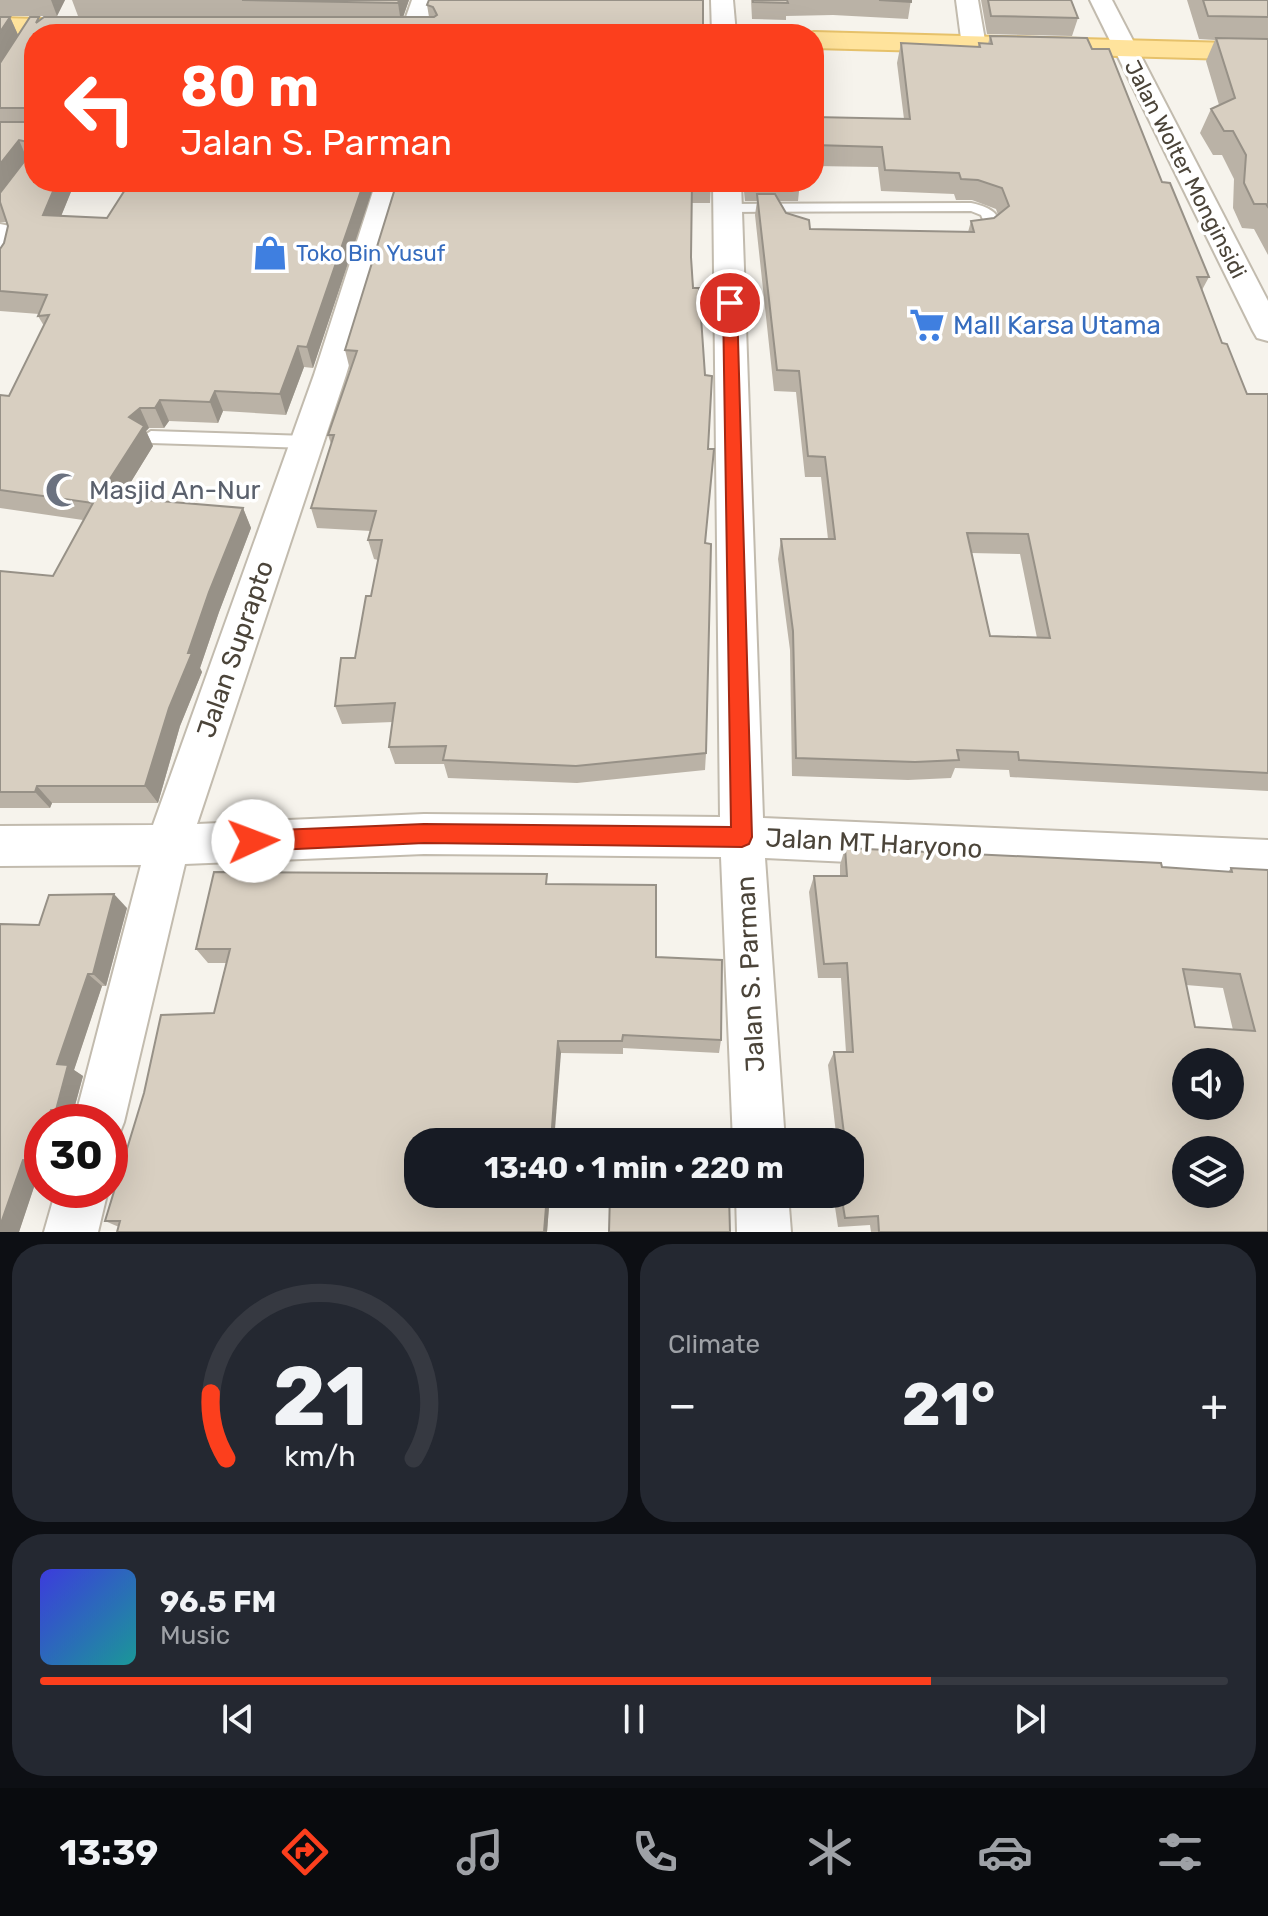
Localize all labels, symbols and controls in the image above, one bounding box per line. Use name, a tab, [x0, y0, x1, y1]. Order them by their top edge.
text: 80 m	[180, 54, 319, 120]
icon: left	[48, 56, 152, 160]
street label: Jalan Wolter Monginsidi	[1119, 56, 1252, 283]
text: Jalan S. Parman	[180, 121, 452, 164]
shop icon: Toko Bin Yusuf	[251, 234, 289, 272]
place label: Toko Bin Yusuf	[296, 240, 446, 267]
pin	[696, 269, 764, 337]
icon: arrive	[708, 281, 752, 325]
supermarket icon: Mall Karsa Utama	[908, 306, 946, 344]
place label: Mall Karsa Utama	[953, 310, 1161, 341]
mosque icon: Masjid An-Nur	[44, 471, 82, 509]
place label: Masjid An-Nur	[89, 475, 261, 506]
street label: Jalan Suprapto	[191, 557, 280, 742]
position arrow	[211, 799, 295, 883]
street label: Jalan MT Haryono	[765, 822, 983, 865]
street label: Jalan S. Parman	[730, 875, 771, 1073]
map controls	[1172, 1048, 1244, 1208]
button: sound	[1172, 1048, 1244, 1120]
speed limit sign: 30	[24, 1104, 128, 1208]
button: layers	[1172, 1136, 1244, 1208]
text: 13:40 · 1 min · 220 m	[484, 1150, 784, 1186]
text: Climate	[668, 1329, 760, 1360]
text: 21	[272, 1347, 368, 1446]
text: 21°	[902, 1369, 995, 1440]
text: −	[668, 1379, 697, 1431]
text: +	[1201, 1379, 1228, 1431]
text: km/h	[284, 1439, 356, 1473]
text: 96.5 FM	[160, 1584, 276, 1620]
text: Music	[160, 1620, 230, 1651]
icon: previous	[216, 1697, 260, 1741]
icon: pause	[612, 1697, 656, 1741]
icon: next	[1008, 1697, 1052, 1741]
icon: directions	[277, 1824, 333, 1880]
icon: music	[452, 1824, 508, 1880]
icon: phone	[627, 1824, 683, 1880]
icon: climate	[802, 1824, 858, 1880]
icon: car	[977, 1824, 1033, 1880]
icon: filters	[1152, 1824, 1208, 1880]
text: 13:39	[60, 1831, 158, 1874]

